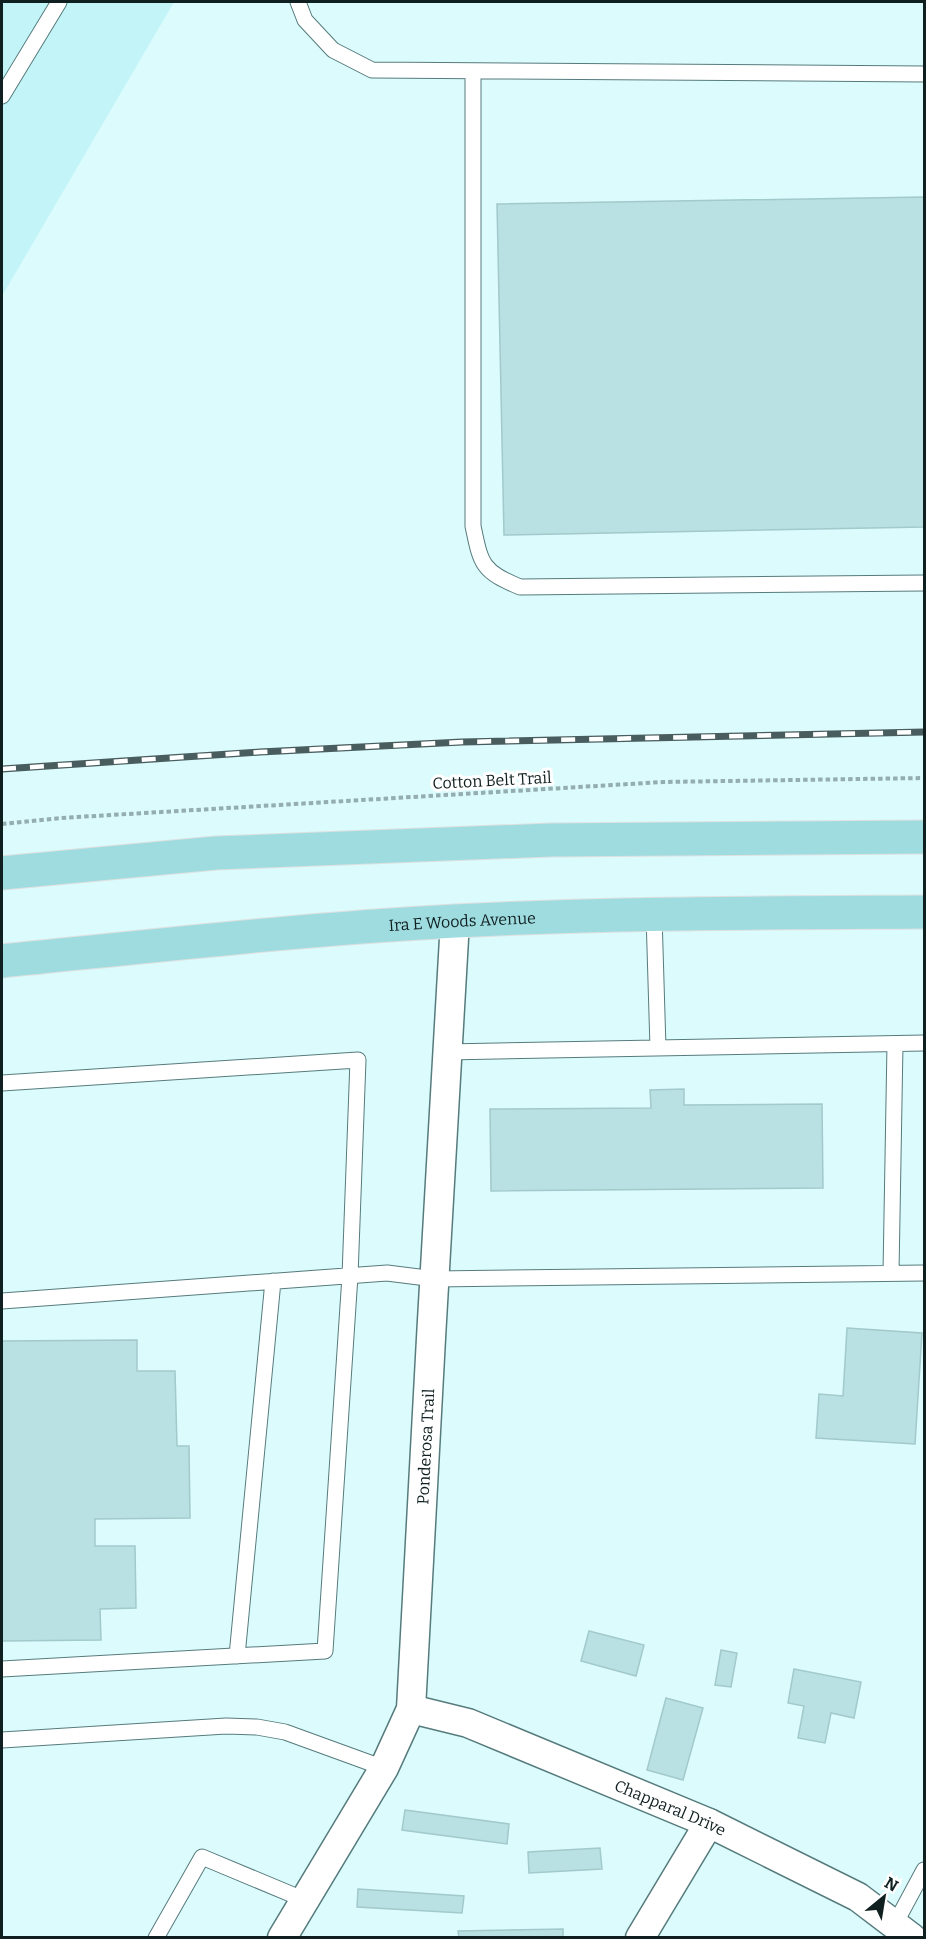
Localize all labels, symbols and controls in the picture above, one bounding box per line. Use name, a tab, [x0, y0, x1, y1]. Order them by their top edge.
street label: Cotton Belt Trail	[432, 768, 552, 793]
street label: Ira E Woods Avenue	[388, 909, 536, 935]
street label: Ponderosa Trail	[413, 1388, 438, 1505]
street label: Chapparal Drive	[612, 1776, 729, 1840]
north arrow	[854, 1867, 914, 1927]
text: N	[881, 1873, 901, 1896]

